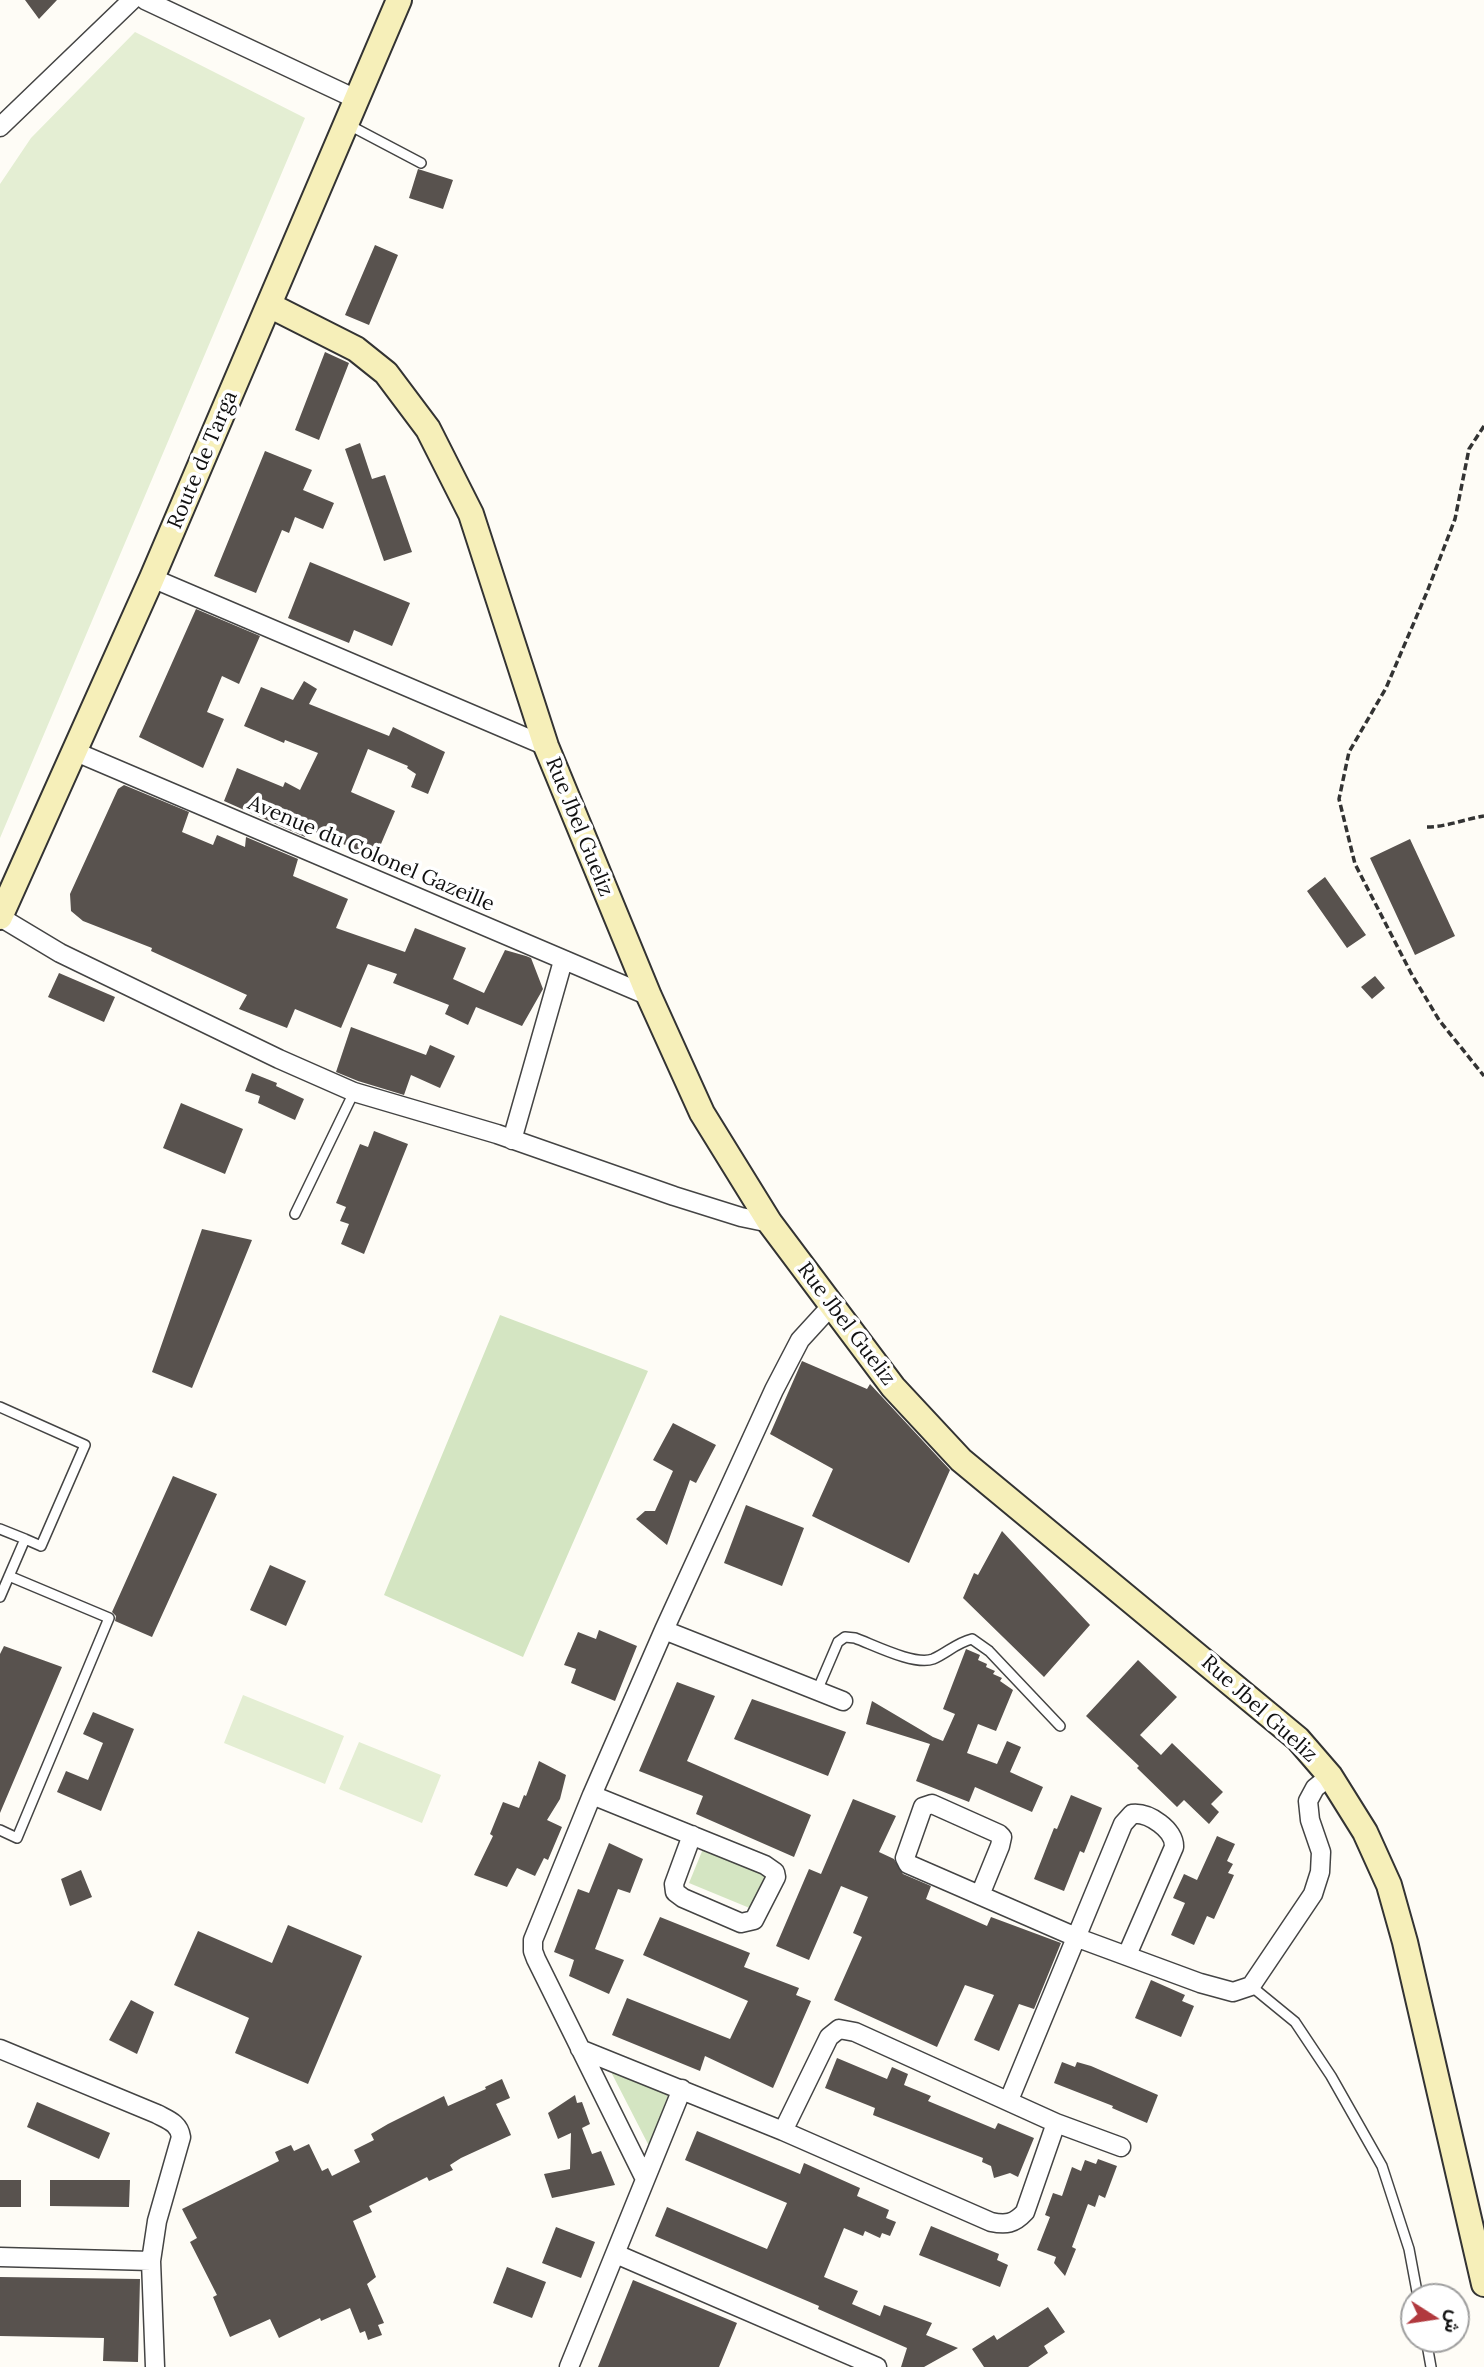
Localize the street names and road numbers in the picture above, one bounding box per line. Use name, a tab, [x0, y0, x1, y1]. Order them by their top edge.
street label: Route de Targa	[163, 387, 243, 533]
street label: Rue Jbel Gueliz	[540, 754, 618, 900]
street label: Avenue du Colonel Gazeille	[244, 791, 498, 917]
street label: Rue Jbel Gueliz	[792, 1257, 900, 1391]
street label: Rue Jbel Gueliz	[1196, 1650, 1322, 1768]

